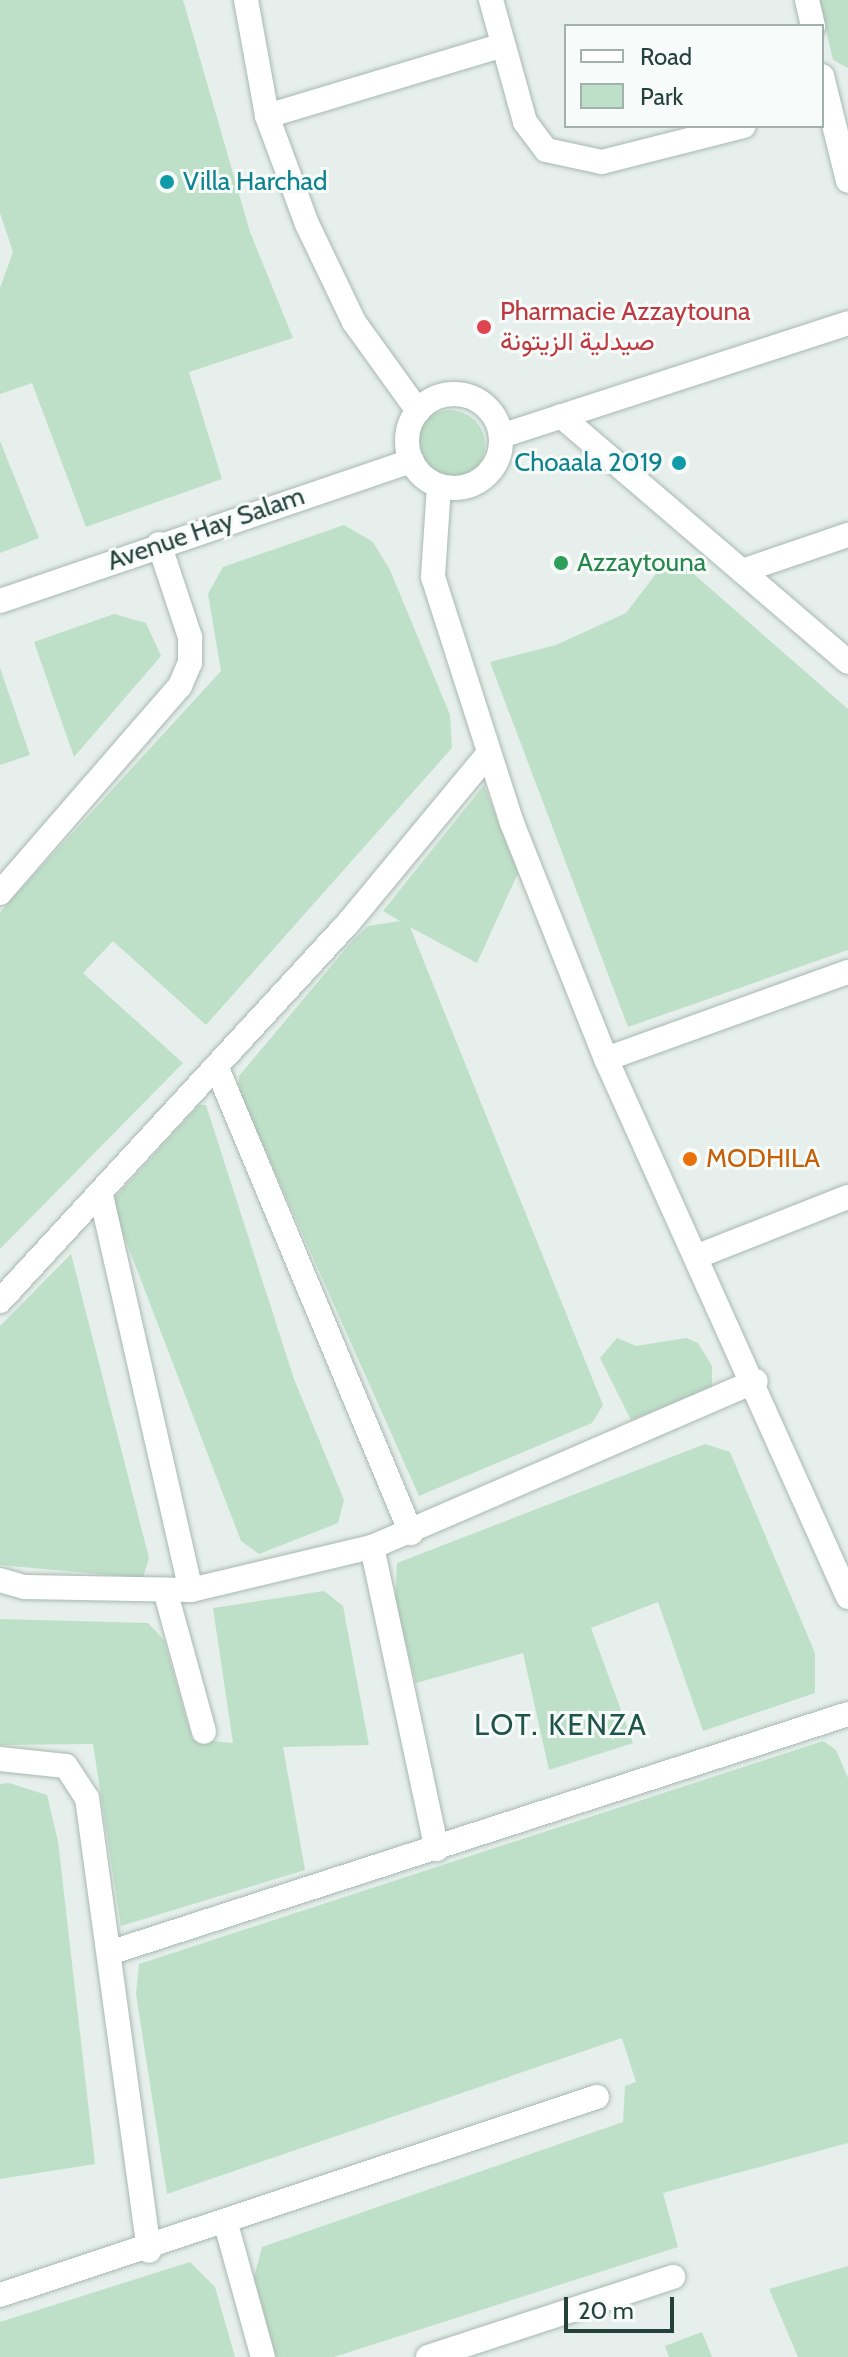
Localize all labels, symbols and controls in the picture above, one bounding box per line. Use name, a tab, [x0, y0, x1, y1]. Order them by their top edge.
legend	[564, 24, 824, 128]
text: Road	[640, 42, 692, 71]
text: Park	[640, 82, 683, 111]
place label: Villa Harchad	[183, 166, 327, 198]
marker: Villa Harchad	[158, 173, 176, 191]
place label: Pharmacie Azzaytouna صيدلية الزيتونة	[500, 296, 750, 358]
marker: Pharmacie Azzaytouna صيدلية الزيتونة	[475, 318, 493, 336]
place label: Choaala 2019	[514, 447, 663, 479]
marker: Choaala 2019	[670, 454, 688, 472]
street label: Avenue Hay Salam	[103, 481, 309, 577]
place label: Azzaytouna	[577, 547, 706, 579]
marker: Azzaytouna	[552, 554, 570, 572]
place label: MODHILA	[706, 1143, 820, 1175]
marker: MODHILA	[681, 1150, 699, 1168]
district label: LOT. KENZA	[474, 1707, 648, 1743]
scale bar	[568, 2281, 678, 2331]
text: 20 m	[578, 2296, 634, 2325]

